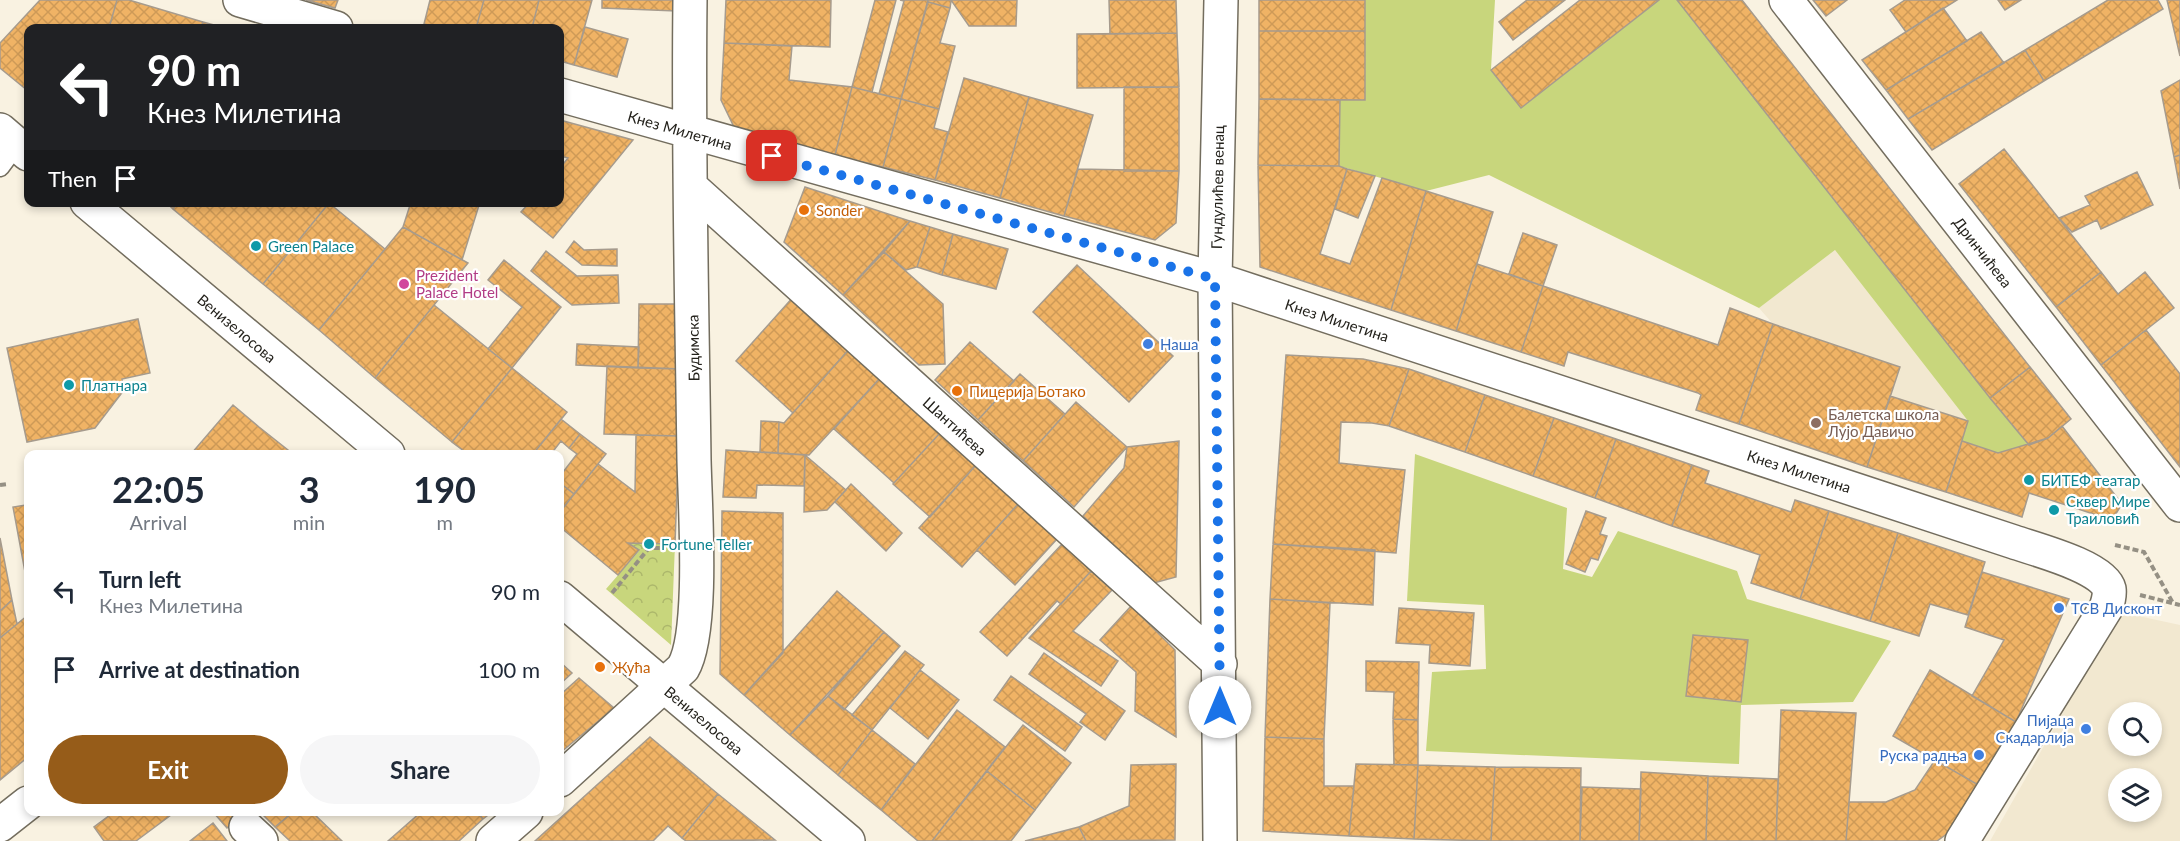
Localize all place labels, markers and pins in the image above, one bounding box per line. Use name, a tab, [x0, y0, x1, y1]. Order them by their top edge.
pin	[746, 130, 797, 181]
place label: Sonder	[816, 201, 863, 219]
marker: Sonder	[797, 203, 811, 217]
place label: Green Palace	[268, 237, 354, 255]
marker: Green Palace	[249, 239, 263, 253]
place label: Prezident Palace Hotel	[416, 266, 498, 301]
marker: Prezident Palace Hotel	[397, 277, 411, 291]
place label: Наша	[1160, 335, 1198, 353]
marker: Наша	[1141, 337, 1155, 351]
place label: Платнара	[81, 376, 147, 394]
marker: Платнара	[62, 378, 76, 392]
place label: Пицерија Ботако	[969, 382, 1086, 400]
marker: Пицерија Ботако	[950, 384, 964, 398]
place label: Балетска школа Лујо Давичо	[1827, 405, 1939, 440]
marker: Балетска школа Лујо Давичо	[1809, 416, 1823, 430]
place label: БИТЕФ театар	[2041, 471, 2140, 489]
marker: БИТЕФ театар	[2022, 473, 2036, 487]
place label: Сквер Мире Траиловић	[2066, 492, 2150, 527]
marker: Сквер Мире Траиловић	[2047, 503, 2061, 517]
place label: Fortune Teller	[661, 535, 752, 553]
marker: Fortune Teller	[642, 537, 656, 551]
place label: ТСВ Дисконт	[2071, 599, 2163, 617]
marker: ТСВ Дисконт	[2052, 601, 2066, 615]
place label: Жућа	[612, 658, 650, 676]
marker: Жућа	[593, 660, 607, 674]
place label: Пијаца Скадарлија	[1995, 711, 2074, 746]
marker: Пијаца Скадарлија	[2079, 722, 2093, 736]
place label: Руска радња	[1879, 746, 1967, 764]
marker: Руска радња	[1972, 748, 1986, 762]

